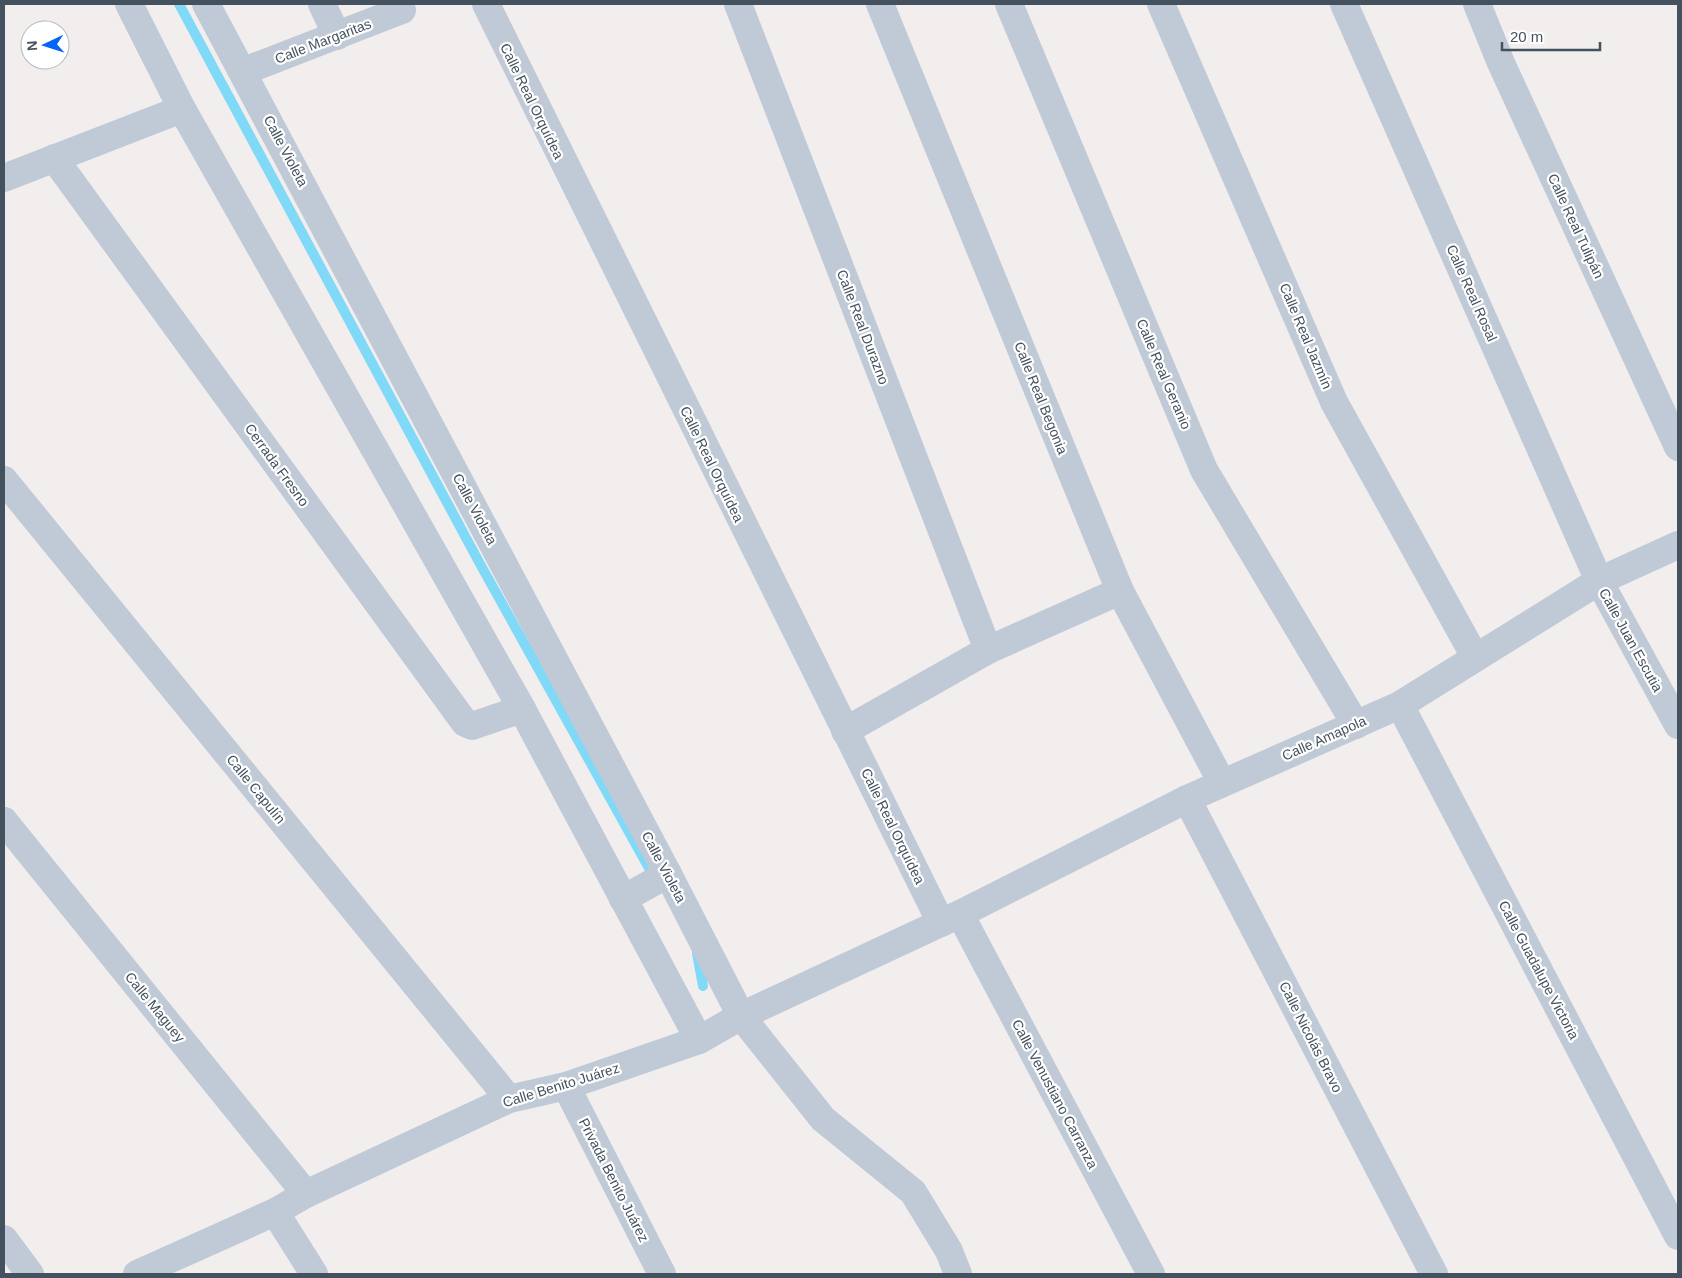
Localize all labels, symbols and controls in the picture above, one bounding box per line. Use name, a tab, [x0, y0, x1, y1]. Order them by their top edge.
street label: Calle Margaritas	[273, 15, 373, 67]
north arrow	[20, 20, 70, 70]
scale bar	[1502, 20, 1600, 52]
text: 20 m	[1510, 28, 1543, 45]
text: N	[24, 40, 40, 52]
street label: Calle Real Orquídea	[497, 40, 567, 162]
street label: Calle Violeta	[261, 113, 312, 190]
street label: Calle Real Tulipán	[1545, 171, 1607, 281]
street label: Calle Real Rosal	[1443, 242, 1501, 344]
street label: Calle Real Durazno	[834, 267, 892, 387]
street label: Calle Real Jazmín	[1276, 281, 1336, 391]
street label: Calle Real Geranio	[1134, 316, 1195, 432]
street label: Calle Real Begonia	[1011, 339, 1071, 457]
street label: Calle Real Orquídea	[677, 403, 747, 525]
street label: Cerrada Fresno	[242, 421, 312, 510]
street label: Calle Violeta	[450, 471, 501, 548]
street label: Calle Juan Escutia	[1596, 585, 1666, 695]
street label: Calle Amapola	[1280, 712, 1369, 764]
street label: Calle Capulín	[223, 751, 289, 827]
street label: Calle Real Orquídea	[858, 765, 928, 887]
street label: Calle Violeta	[639, 829, 690, 906]
street label: Calle Guadalupe Victoria	[1496, 898, 1582, 1042]
street label: Calle Maguey	[122, 969, 188, 1045]
street label: Calle Nicolás Bravo	[1276, 979, 1346, 1095]
street label: Calle Venustiano Carranza	[1009, 1017, 1101, 1171]
street label: Calle Benito Juárez	[501, 1060, 621, 1110]
street label: Privada Benito Juárez	[576, 1115, 652, 1245]

